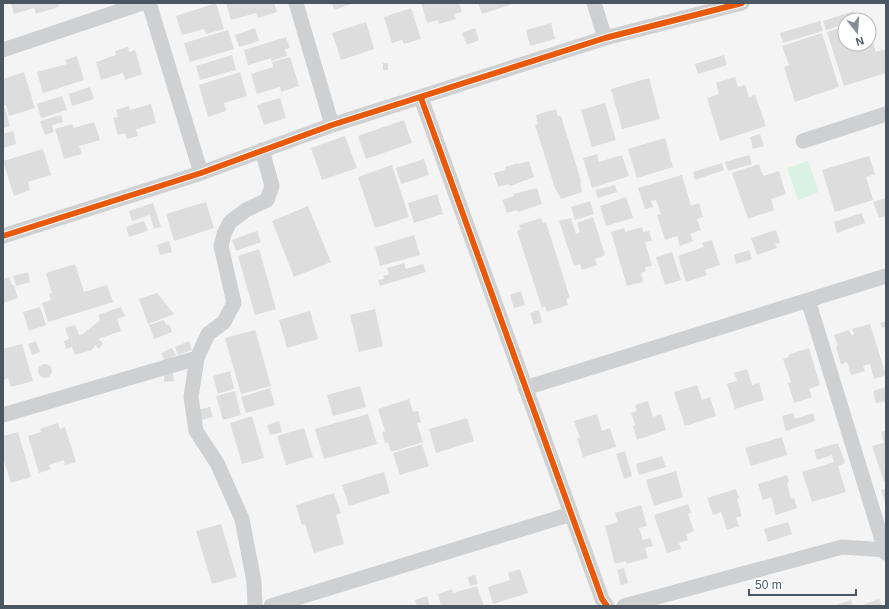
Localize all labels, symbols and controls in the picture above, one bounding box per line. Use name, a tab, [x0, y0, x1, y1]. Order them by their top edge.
north arrow	[837, 12, 877, 52]
text: N	[854, 35, 865, 48]
scale bar	[749, 571, 856, 597]
text: 50 m	[755, 578, 782, 592]

